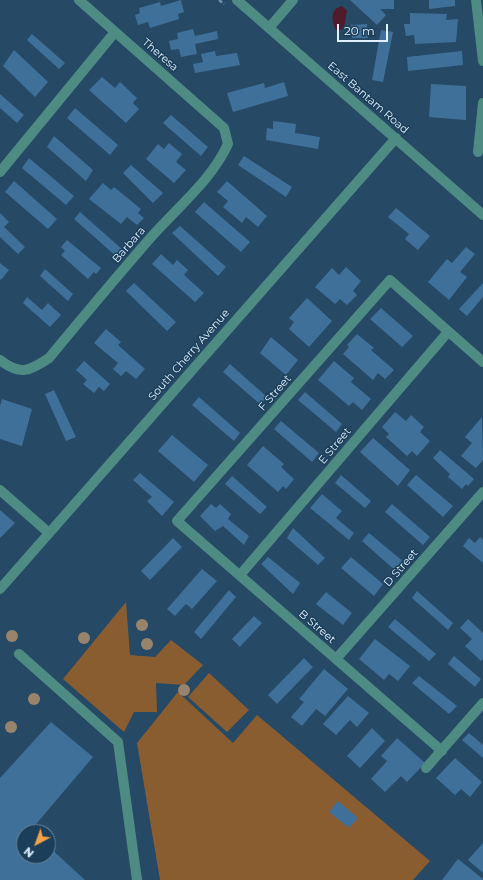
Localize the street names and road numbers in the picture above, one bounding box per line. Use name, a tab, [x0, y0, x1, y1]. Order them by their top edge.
street label: Theresa	[139, 36, 181, 74]
street label: East Bantam Road	[325, 59, 411, 137]
street label: Barbara	[110, 224, 148, 266]
street label: South Cherry Avenue	[146, 307, 232, 403]
street label: F Street	[256, 372, 294, 414]
street label: E Street	[316, 425, 354, 467]
street label: D Street	[381, 547, 421, 589]
street label: B Street	[296, 607, 338, 647]

